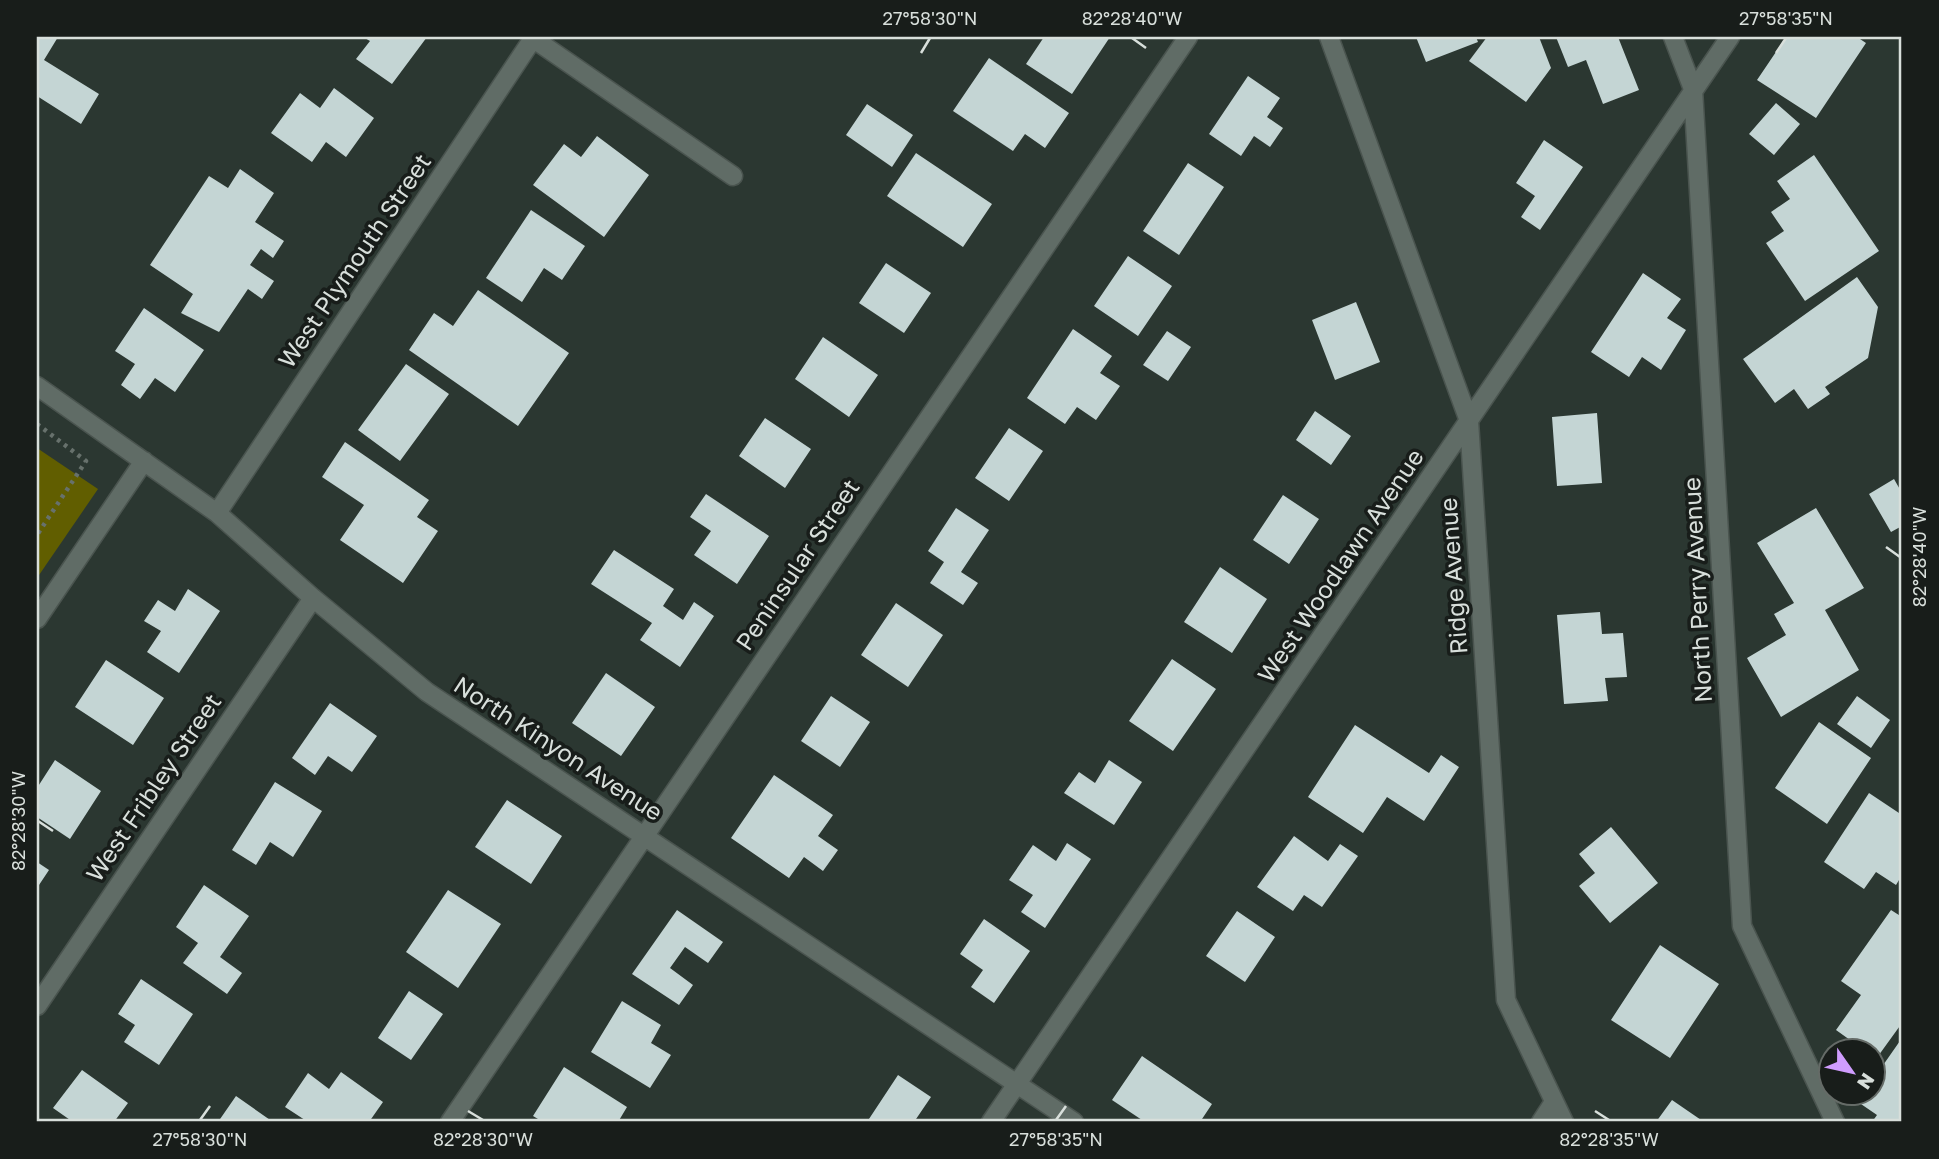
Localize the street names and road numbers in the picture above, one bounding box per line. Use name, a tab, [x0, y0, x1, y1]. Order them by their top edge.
street label: West Plymouth Street	[271, 147, 436, 373]
street label: West Woodlawn Avenue	[1251, 443, 1429, 688]
street label: Peninsular Street	[729, 473, 865, 655]
street label: North Perry Avenue	[1676, 477, 1717, 704]
street label: Ridge Avenue	[1433, 497, 1472, 655]
street label: North Kinyon Avenue	[449, 669, 669, 826]
street label: West Fribley Street	[79, 688, 226, 887]

